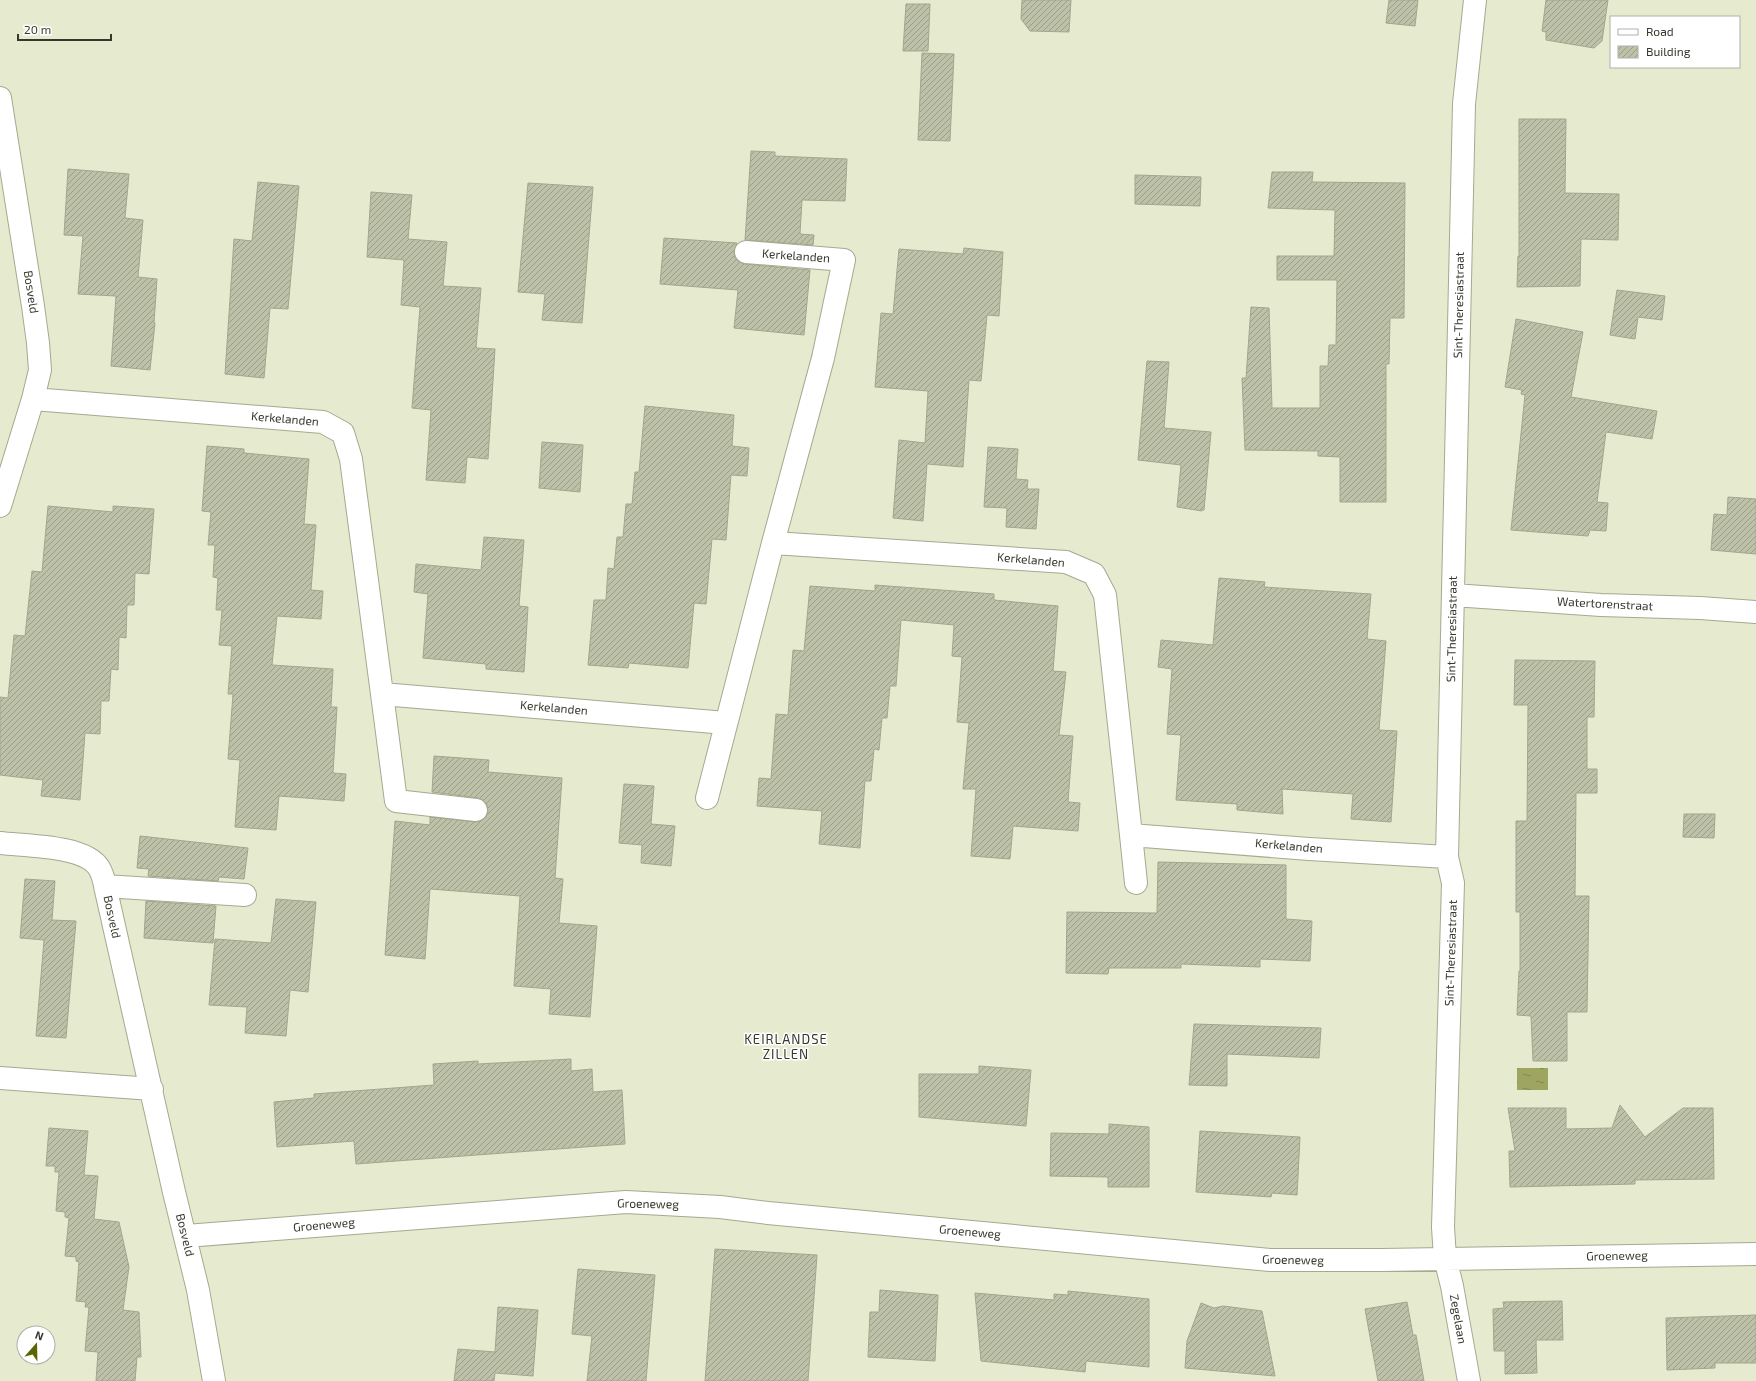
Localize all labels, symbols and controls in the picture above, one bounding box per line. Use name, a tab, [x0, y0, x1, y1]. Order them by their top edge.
scale bar	[18, 16, 111, 42]
legend	[1610, 16, 1740, 68]
text: 20 m	[24, 22, 51, 36]
text: Road	[1646, 24, 1674, 38]
text: Building	[1646, 44, 1691, 58]
street label: Kerkelanden	[762, 246, 830, 264]
street label: Sint-Theresiastraat	[1450, 251, 1466, 358]
street label: Bosveld	[22, 269, 42, 314]
street label: Kerkelanden	[251, 408, 320, 428]
street label: Kerkelanden	[997, 549, 1066, 569]
street label: Sint-Theresiastraat	[1443, 575, 1459, 682]
street label: Watertorenstraat	[1557, 593, 1654, 613]
street label: Kerkelanden	[520, 697, 589, 717]
street label: Kerkelanden	[1255, 835, 1324, 855]
street label: Bosveld	[102, 894, 124, 940]
street label: Sint-Theresiastraat	[1441, 899, 1459, 1006]
district label: KEIRLANDSE ZILLEN	[744, 1031, 828, 1062]
street label: Groeneweg	[617, 1195, 679, 1211]
street label: Bosveld	[174, 1212, 198, 1258]
street label: Groeneweg	[292, 1214, 356, 1234]
street label: Groeneweg	[939, 1221, 1002, 1241]
street label: Groeneweg	[1586, 1247, 1648, 1263]
street label: Groeneweg	[1262, 1251, 1324, 1267]
street label: Zegelaan	[1448, 1293, 1470, 1345]
north arrow	[16, 1325, 56, 1365]
text: N	[34, 1328, 46, 1343]

